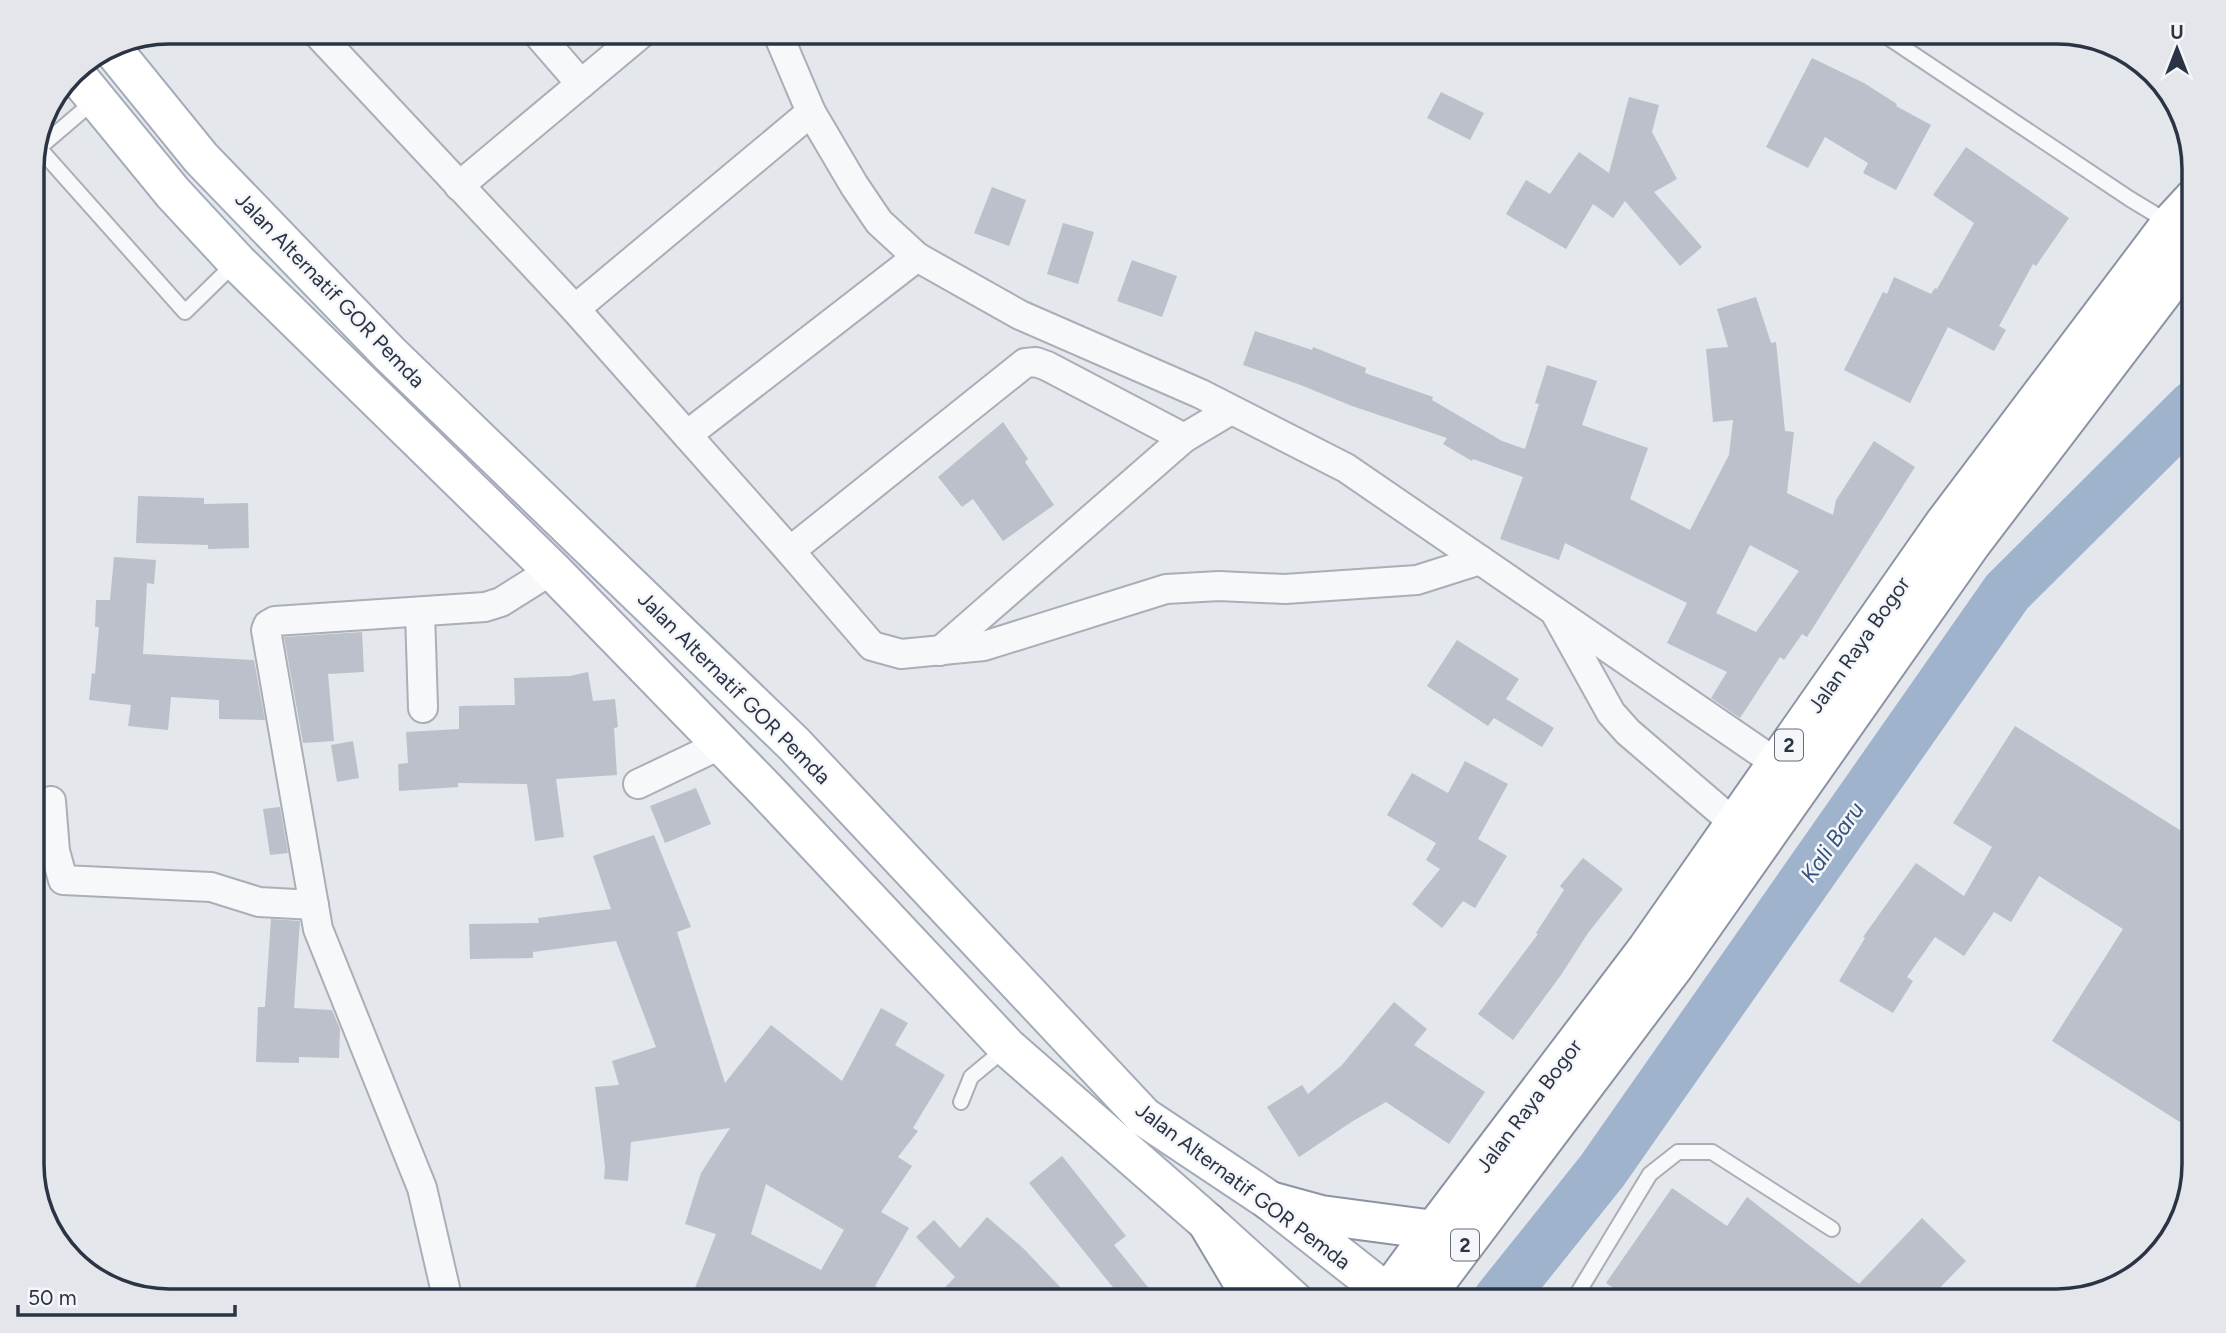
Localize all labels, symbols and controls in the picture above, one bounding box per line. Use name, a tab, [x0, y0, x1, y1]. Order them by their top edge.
north arrow	[2142, 14, 2212, 84]
text: U	[2170, 21, 2184, 44]
street label: Jalan Alternatif GOR Pemda	[230, 187, 430, 393]
street label: Jalan Raya Bogor	[1802, 572, 1915, 718]
street label: Jalan Alternatif GOR Pemda	[633, 586, 836, 789]
road number: 2	[1775, 730, 1803, 760]
water label: Kali Baru	[1794, 796, 1870, 888]
street label: Jalan Raya Bogor	[1470, 1034, 1587, 1177]
street label: Jalan Alternatif GOR Pemda	[1131, 1097, 1355, 1274]
road number: 2	[1451, 1230, 1479, 1260]
scale bar	[18, 1274, 234, 1318]
text: 50 m	[28, 1285, 77, 1310]

